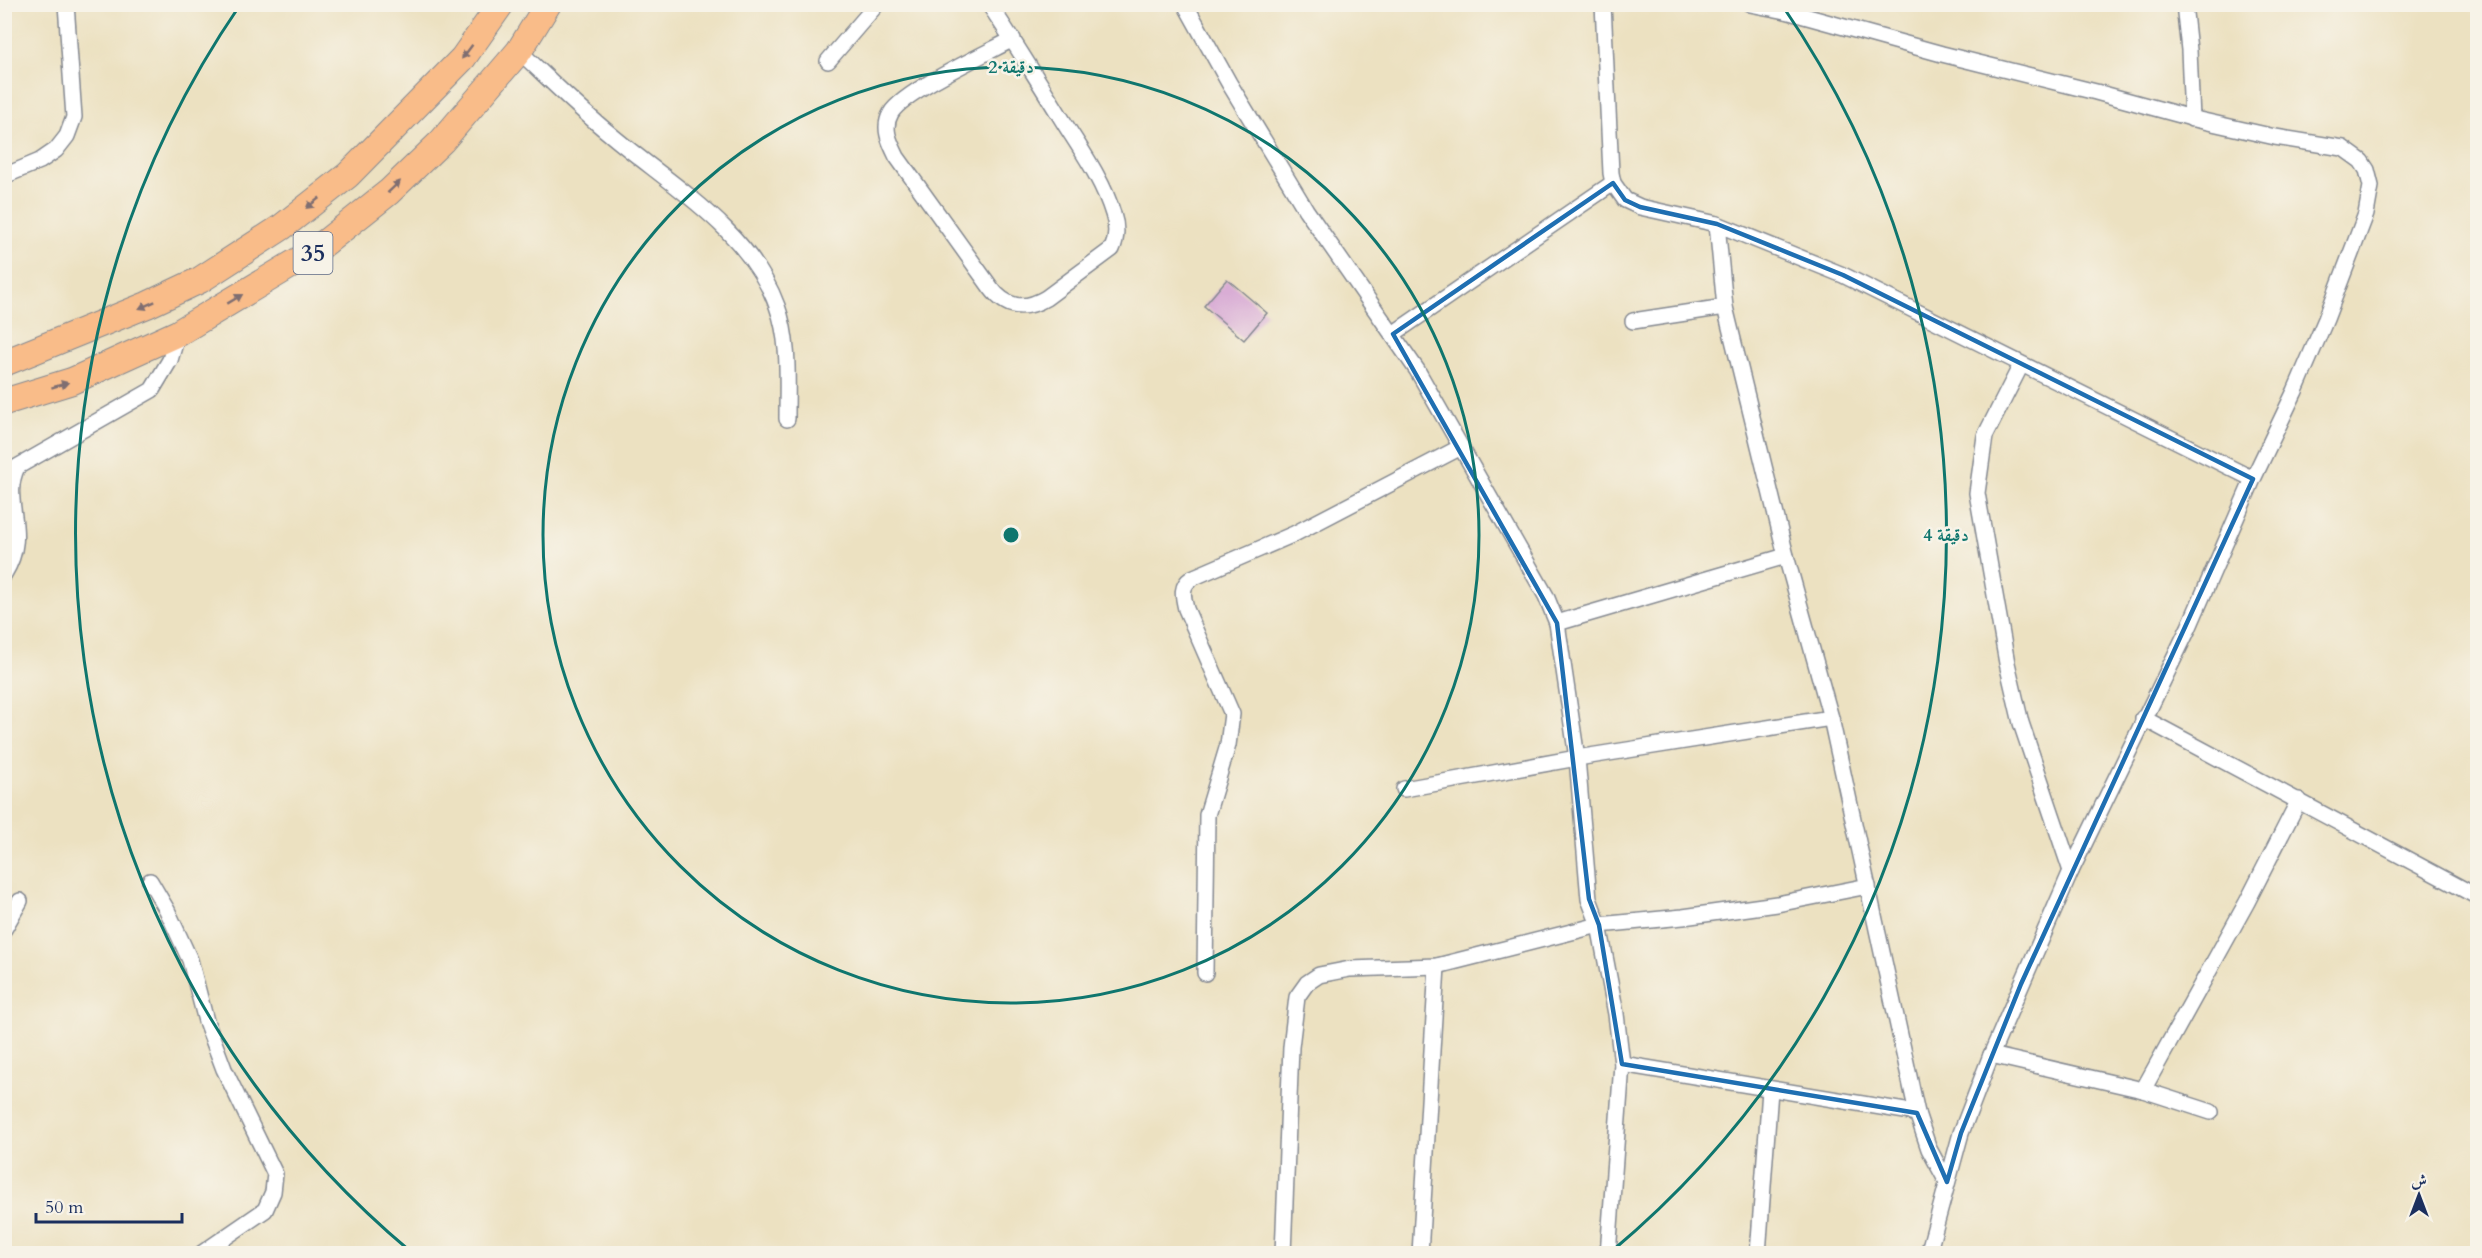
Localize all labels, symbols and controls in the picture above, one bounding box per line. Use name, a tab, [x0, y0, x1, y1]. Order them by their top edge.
one-way arrow	[460, 44, 473, 60]
text: 2 دقيقة	[988, 55, 1034, 80]
one-way arrow	[386, 181, 401, 194]
one-way arrow	[305, 196, 320, 208]
road number: 35	[294, 232, 332, 274]
one-way arrow	[227, 294, 244, 304]
one-way arrow	[139, 300, 156, 309]
one-way arrow	[51, 380, 69, 389]
text: 4 دقيقة	[1923, 523, 1969, 548]
centre of rings	[1001, 525, 1021, 545]
north arrow	[2389, 1165, 2449, 1225]
text: ش	[2411, 1170, 2427, 1192]
scale bar	[36, 1186, 182, 1224]
text: 50 m	[45, 1195, 84, 1220]

